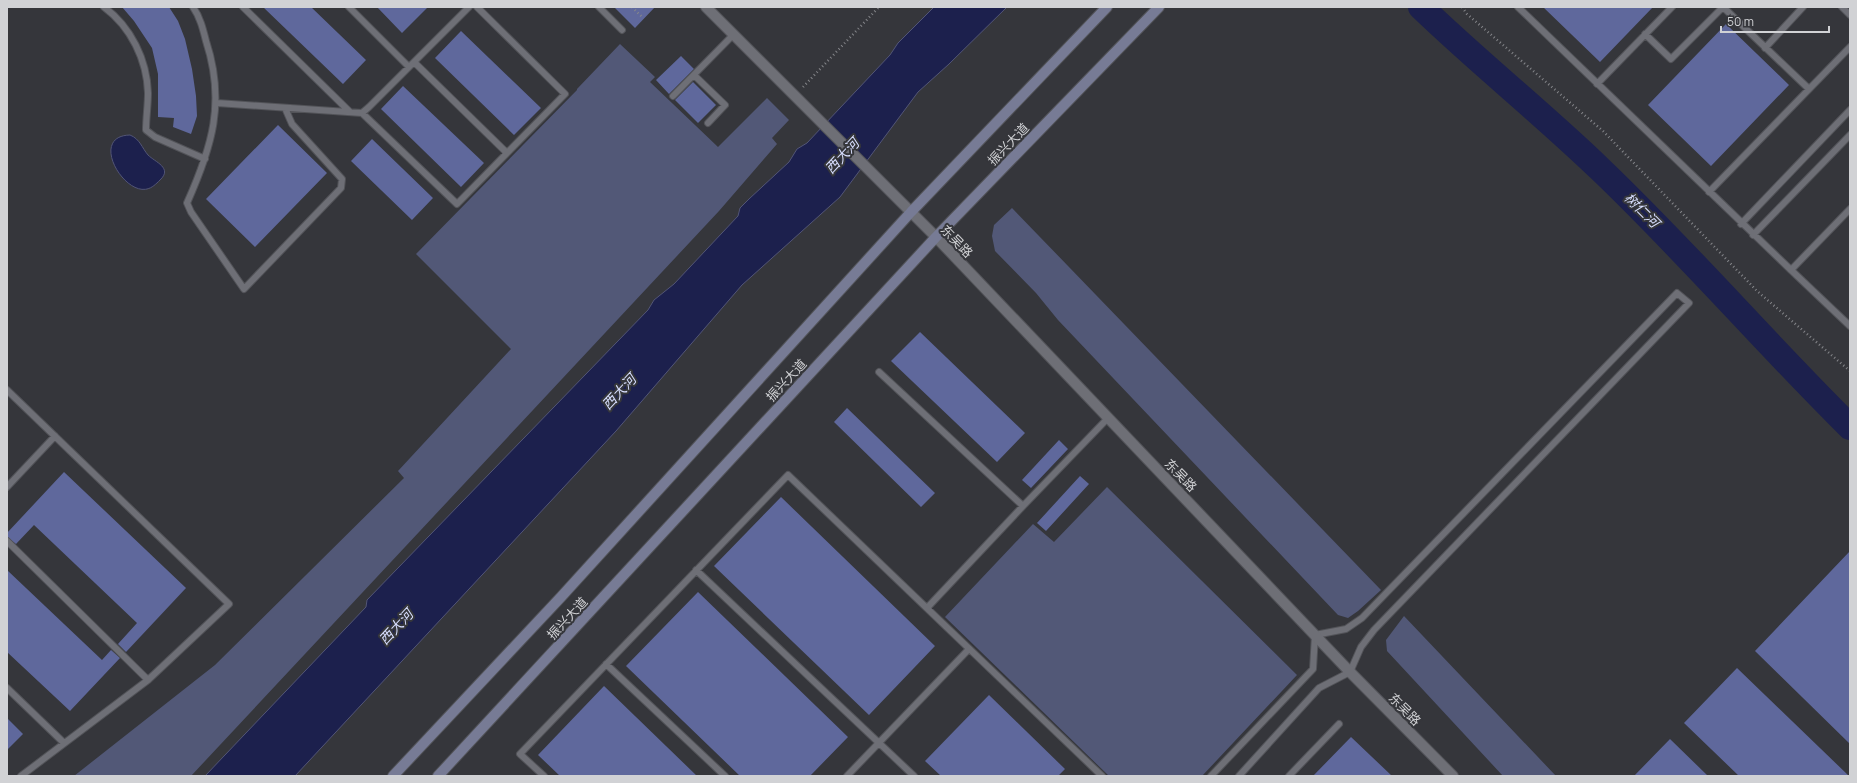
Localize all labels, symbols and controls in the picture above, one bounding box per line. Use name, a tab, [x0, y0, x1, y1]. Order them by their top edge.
scale bar	[1721, 8, 1829, 34]
text: 50 m	[1727, 13, 1754, 30]
street label: 振兴大道	[983, 119, 1033, 169]
water label: 西大河	[820, 132, 865, 177]
water label: 树仁河	[1621, 188, 1666, 233]
street label: 东吴路	[937, 221, 977, 261]
street label: 振兴大道	[762, 355, 810, 405]
water label: 西大河	[597, 368, 642, 413]
street label: 东吴路	[1161, 455, 1201, 495]
street label: 振兴大道	[543, 593, 591, 643]
water label: 西大河	[374, 603, 419, 648]
street label: 东吴路	[1385, 689, 1425, 729]

